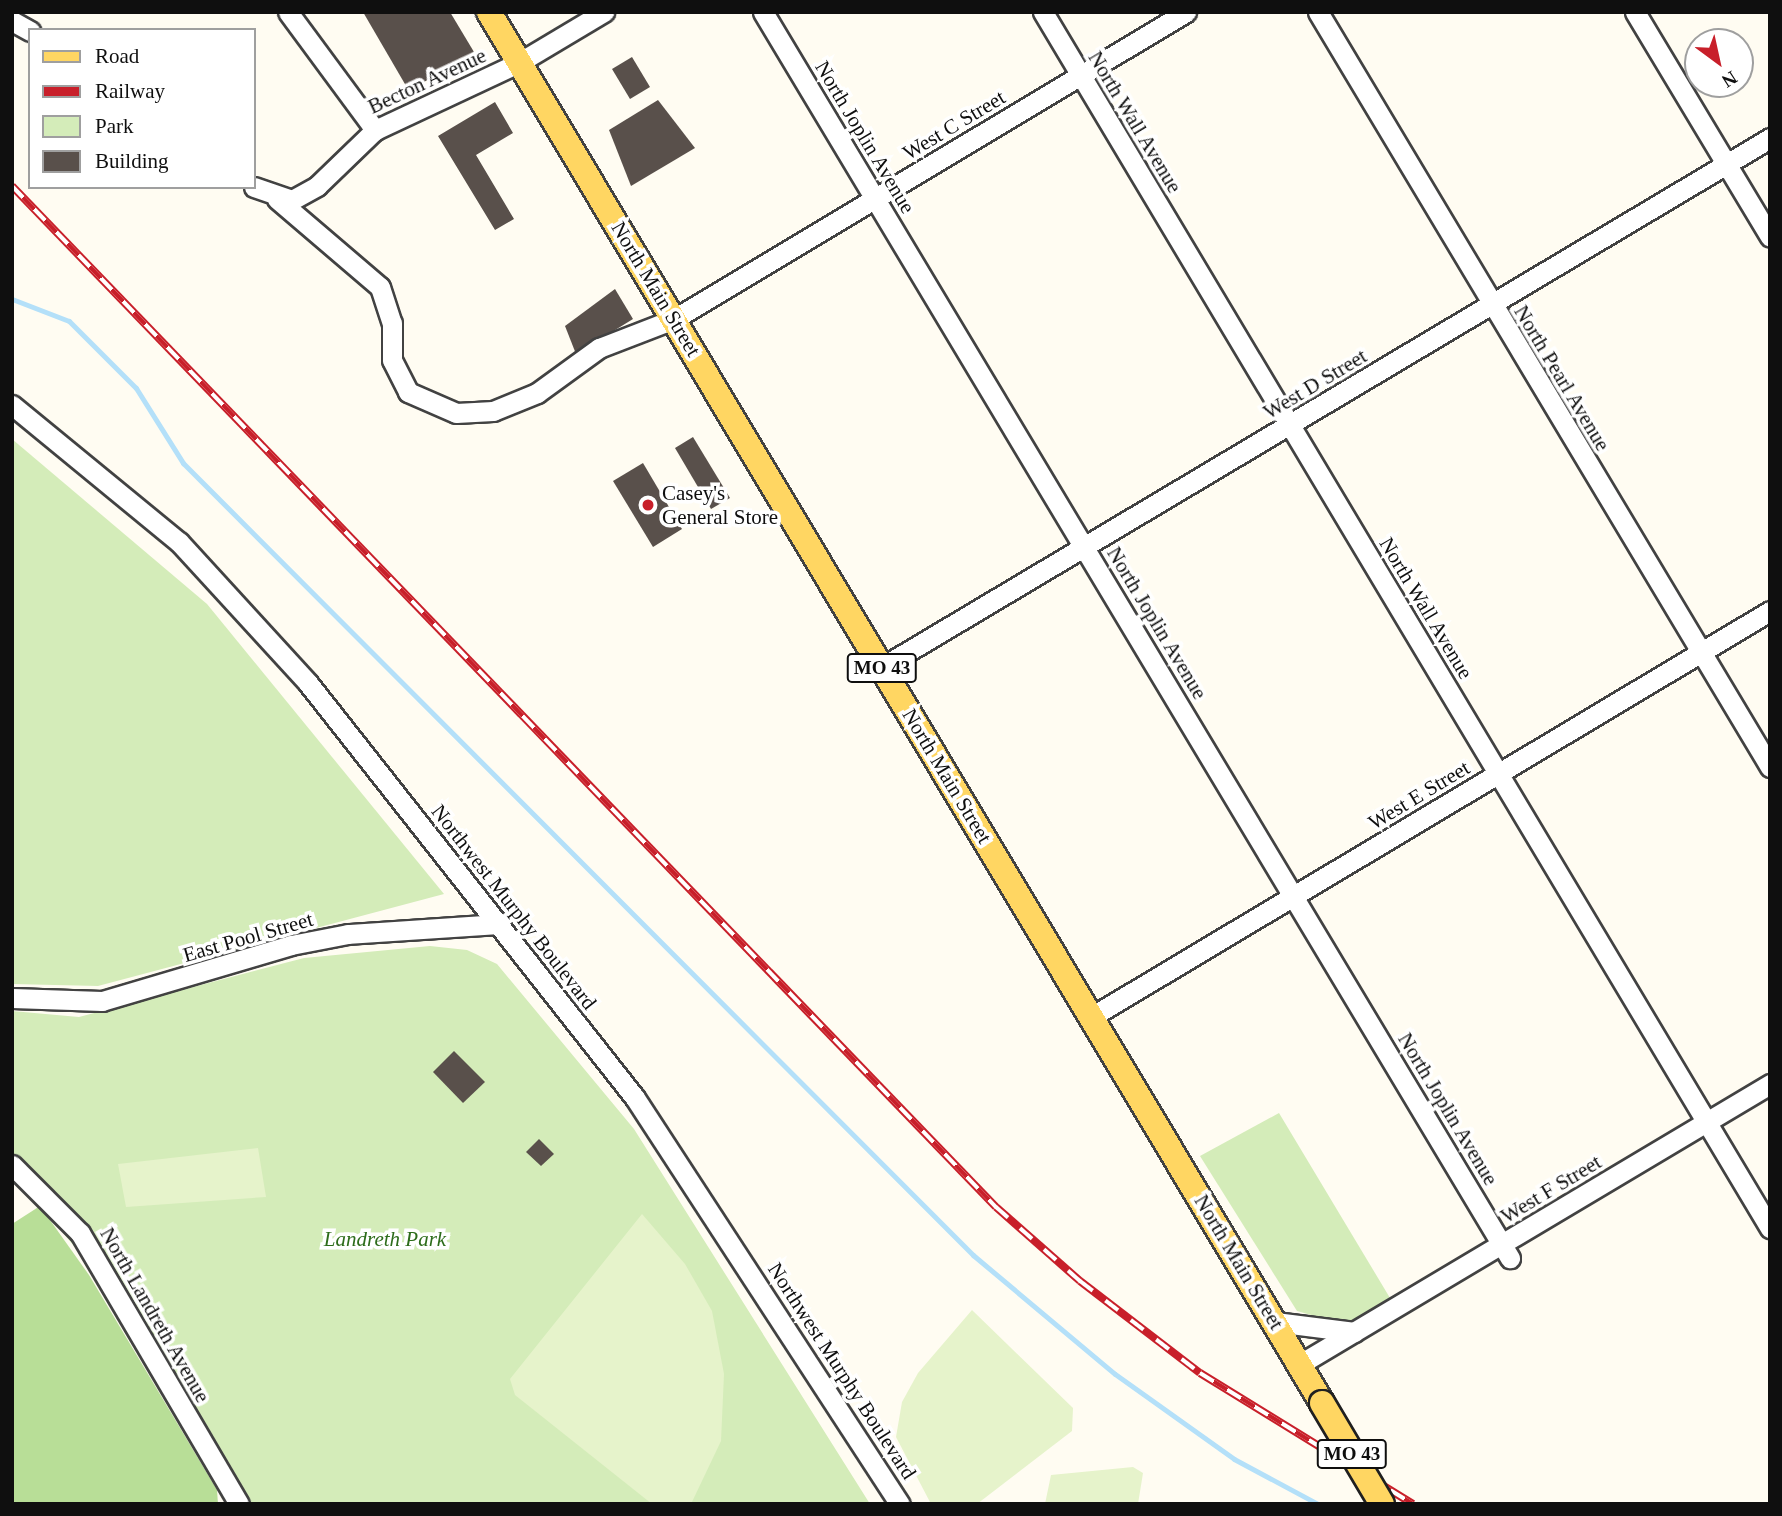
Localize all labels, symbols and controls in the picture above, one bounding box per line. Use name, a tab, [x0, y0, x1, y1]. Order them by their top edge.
legend	[28, 28, 256, 189]
north arrow	[1684, 28, 1754, 98]
street label: Becton Avenue	[363, 42, 491, 120]
text: Road	[95, 44, 139, 68]
street label: North Wall Avenue	[1082, 46, 1188, 198]
street label: North Joplin Avenue	[809, 56, 921, 218]
text: N	[1718, 67, 1741, 92]
text: Railway	[95, 79, 165, 103]
street label: West C Street	[898, 85, 1010, 165]
text: Park	[95, 114, 134, 138]
text: Building	[95, 149, 169, 173]
street label: North Main Street	[606, 217, 706, 361]
street label: North Pearl Avenue	[1508, 300, 1616, 456]
street label: West D Street	[1259, 343, 1371, 425]
place label: Casey's General Store	[662, 480, 778, 530]
marker: Casey's General Store	[640, 497, 656, 513]
street label: North Wall Avenue	[1373, 532, 1479, 684]
street label: North Joplin Avenue	[1101, 542, 1213, 704]
road number: MO 43	[845, 652, 919, 684]
street label: North Main Street	[897, 704, 997, 848]
street label: West E Street	[1364, 755, 1474, 835]
street label: Northwest Murphy Boulevard	[426, 800, 602, 1014]
street label: East Pool Street	[180, 906, 316, 968]
street label: North Joplin Avenue	[1392, 1028, 1504, 1190]
street label: West F Street	[1496, 1149, 1606, 1229]
street label: North Main Street	[1189, 1190, 1289, 1334]
street label: North Landreth Avenue	[94, 1223, 216, 1407]
park label: Landreth Park	[324, 1226, 446, 1252]
street label: Northwest Murphy Boulevard	[763, 1258, 921, 1484]
road number: MO 43	[1315, 1438, 1389, 1470]

